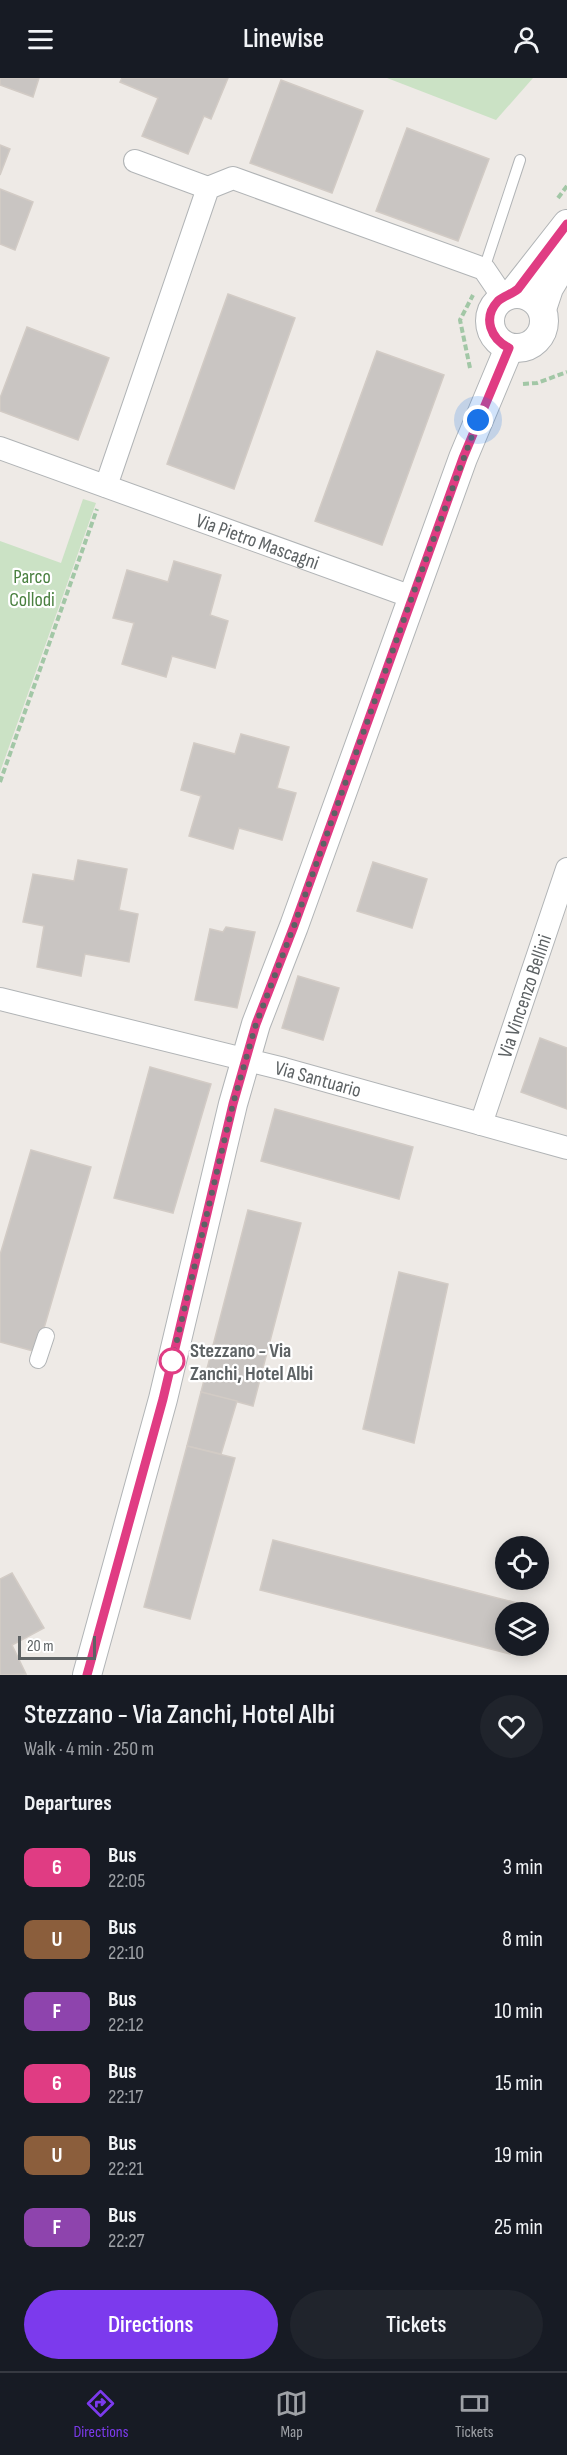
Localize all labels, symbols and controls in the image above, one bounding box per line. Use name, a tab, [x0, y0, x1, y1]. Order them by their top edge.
icon: menu	[24, 23, 57, 56]
text: Linewise	[243, 23, 324, 55]
icon: person	[510, 23, 543, 56]
your location	[463, 405, 493, 435]
street label: Via Pietro Mascagni	[192, 509, 322, 575]
park label: Parco Collodi	[9, 565, 55, 612]
street label: Via Vincenzo Bellini	[493, 932, 557, 1061]
street label: Via Santuario	[272, 1056, 364, 1103]
place label: Stezzano - Via Zanchi, Hotel Albi	[190, 1339, 313, 1386]
marker: Stezzano - Via Zanchi, Hotel Albi	[159, 1348, 185, 1374]
map controls	[495, 1536, 549, 1656]
button: locate	[495, 1536, 549, 1590]
button: layers	[495, 1602, 549, 1656]
scale bar	[18, 1633, 96, 1660]
text: 20 m	[27, 1637, 54, 1656]
button: heart	[480, 1695, 543, 1758]
text: Stezzano - Via Zanchi, Hotel Albi	[24, 1698, 335, 1731]
text: Walk · 4 min · 250 m	[24, 1737, 154, 1761]
text: Departures	[24, 1790, 112, 1817]
text: Bus	[108, 1842, 137, 1869]
text: 3 min	[503, 1854, 543, 1881]
text: 6	[52, 1855, 62, 1880]
text: 22:05	[108, 1869, 145, 1893]
text: Bus	[108, 1914, 137, 1941]
text: 8 min	[502, 1926, 543, 1953]
text: U	[52, 1927, 62, 1952]
text: 22:10	[108, 1941, 144, 1965]
text: Bus	[108, 1986, 137, 2013]
text: 10 min	[494, 1998, 543, 2025]
text: F	[53, 1999, 61, 2024]
text: 22:12	[108, 2013, 144, 2037]
text: Bus	[108, 2058, 137, 2085]
text: 15 min	[495, 2070, 543, 2097]
text: 6	[52, 2071, 62, 2096]
text: 22:17	[108, 2085, 143, 2109]
text: Bus	[108, 2130, 137, 2157]
text: 19 min	[494, 2142, 543, 2169]
text: U	[52, 2143, 62, 2168]
text: 22:21	[108, 2157, 144, 2181]
text: Bus	[108, 2202, 137, 2229]
text: 25 min	[494, 2214, 543, 2241]
text: F	[53, 2215, 61, 2240]
text: 22:27	[108, 2229, 145, 2253]
button: Directions	[24, 2290, 278, 2359]
button: Tickets	[290, 2290, 543, 2359]
tab: Directions	[73, 2387, 128, 2442]
tab: Map	[275, 2387, 308, 2442]
tab: Tickets	[455, 2387, 494, 2442]

